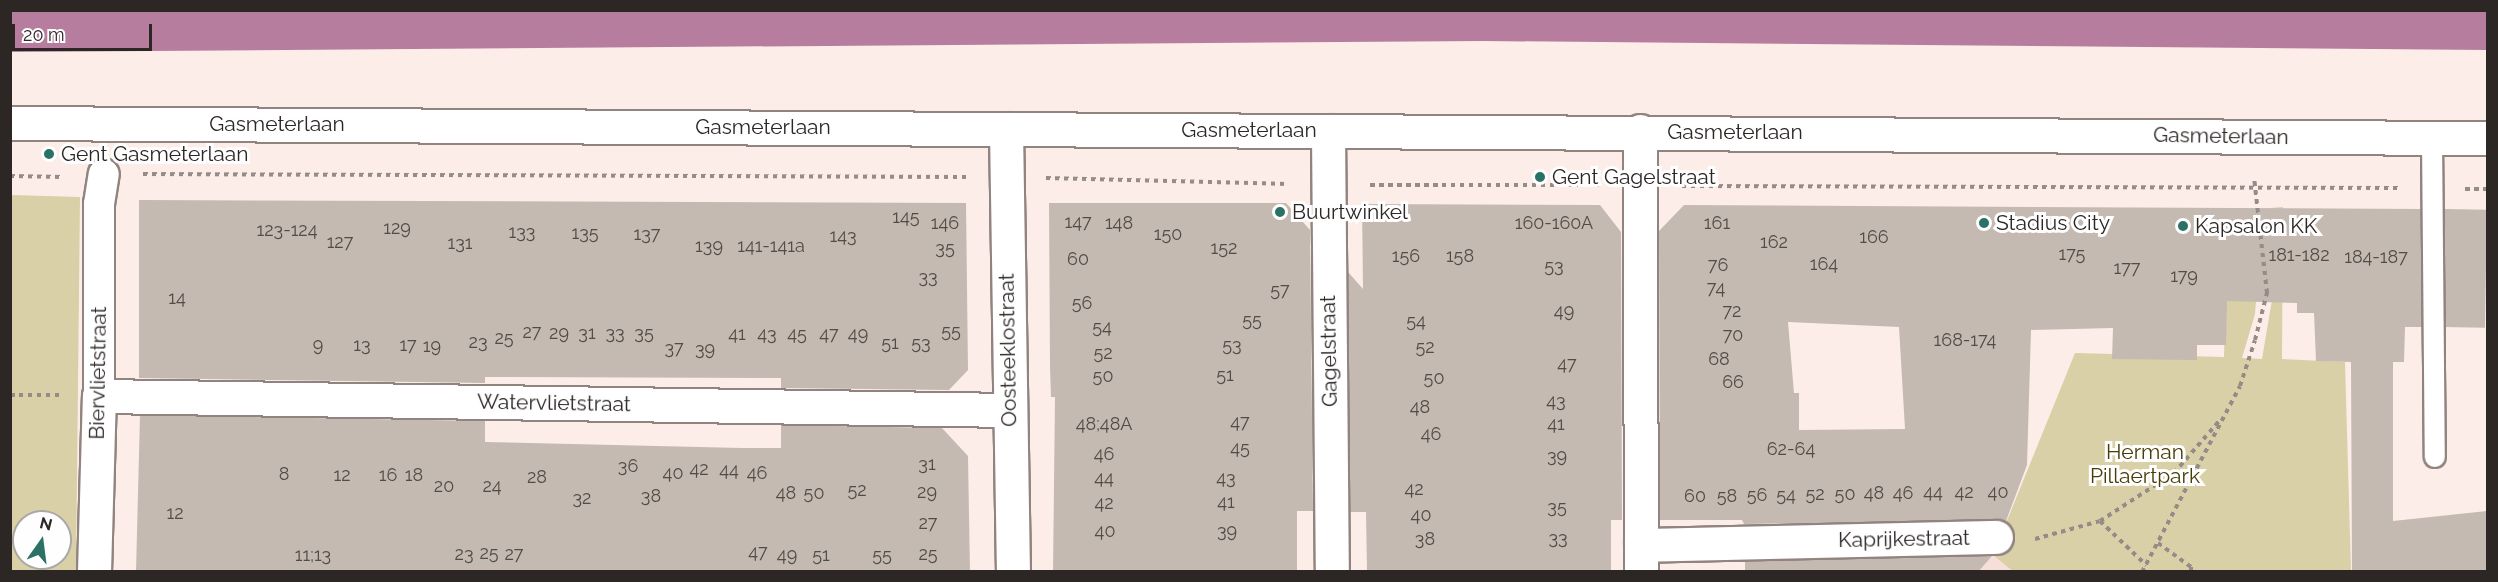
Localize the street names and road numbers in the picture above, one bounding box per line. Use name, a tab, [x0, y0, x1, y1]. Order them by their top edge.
street label: Gasmeterlaan	[209, 111, 345, 137]
street label: Gasmeterlaan	[695, 114, 831, 140]
street label: Gasmeterlaan	[1181, 117, 1317, 143]
street label: Gasmeterlaan	[1667, 119, 1803, 145]
street label: Gasmeterlaan	[2153, 122, 2289, 150]
street label: Oosteeklostraat	[994, 273, 1022, 427]
street label: Gagelstraat	[1315, 295, 1343, 407]
street label: Biervlietstraat	[84, 306, 112, 440]
street label: Watervlietstraat	[477, 389, 631, 417]
street label: Kaprijkestraat	[1838, 525, 1970, 553]

